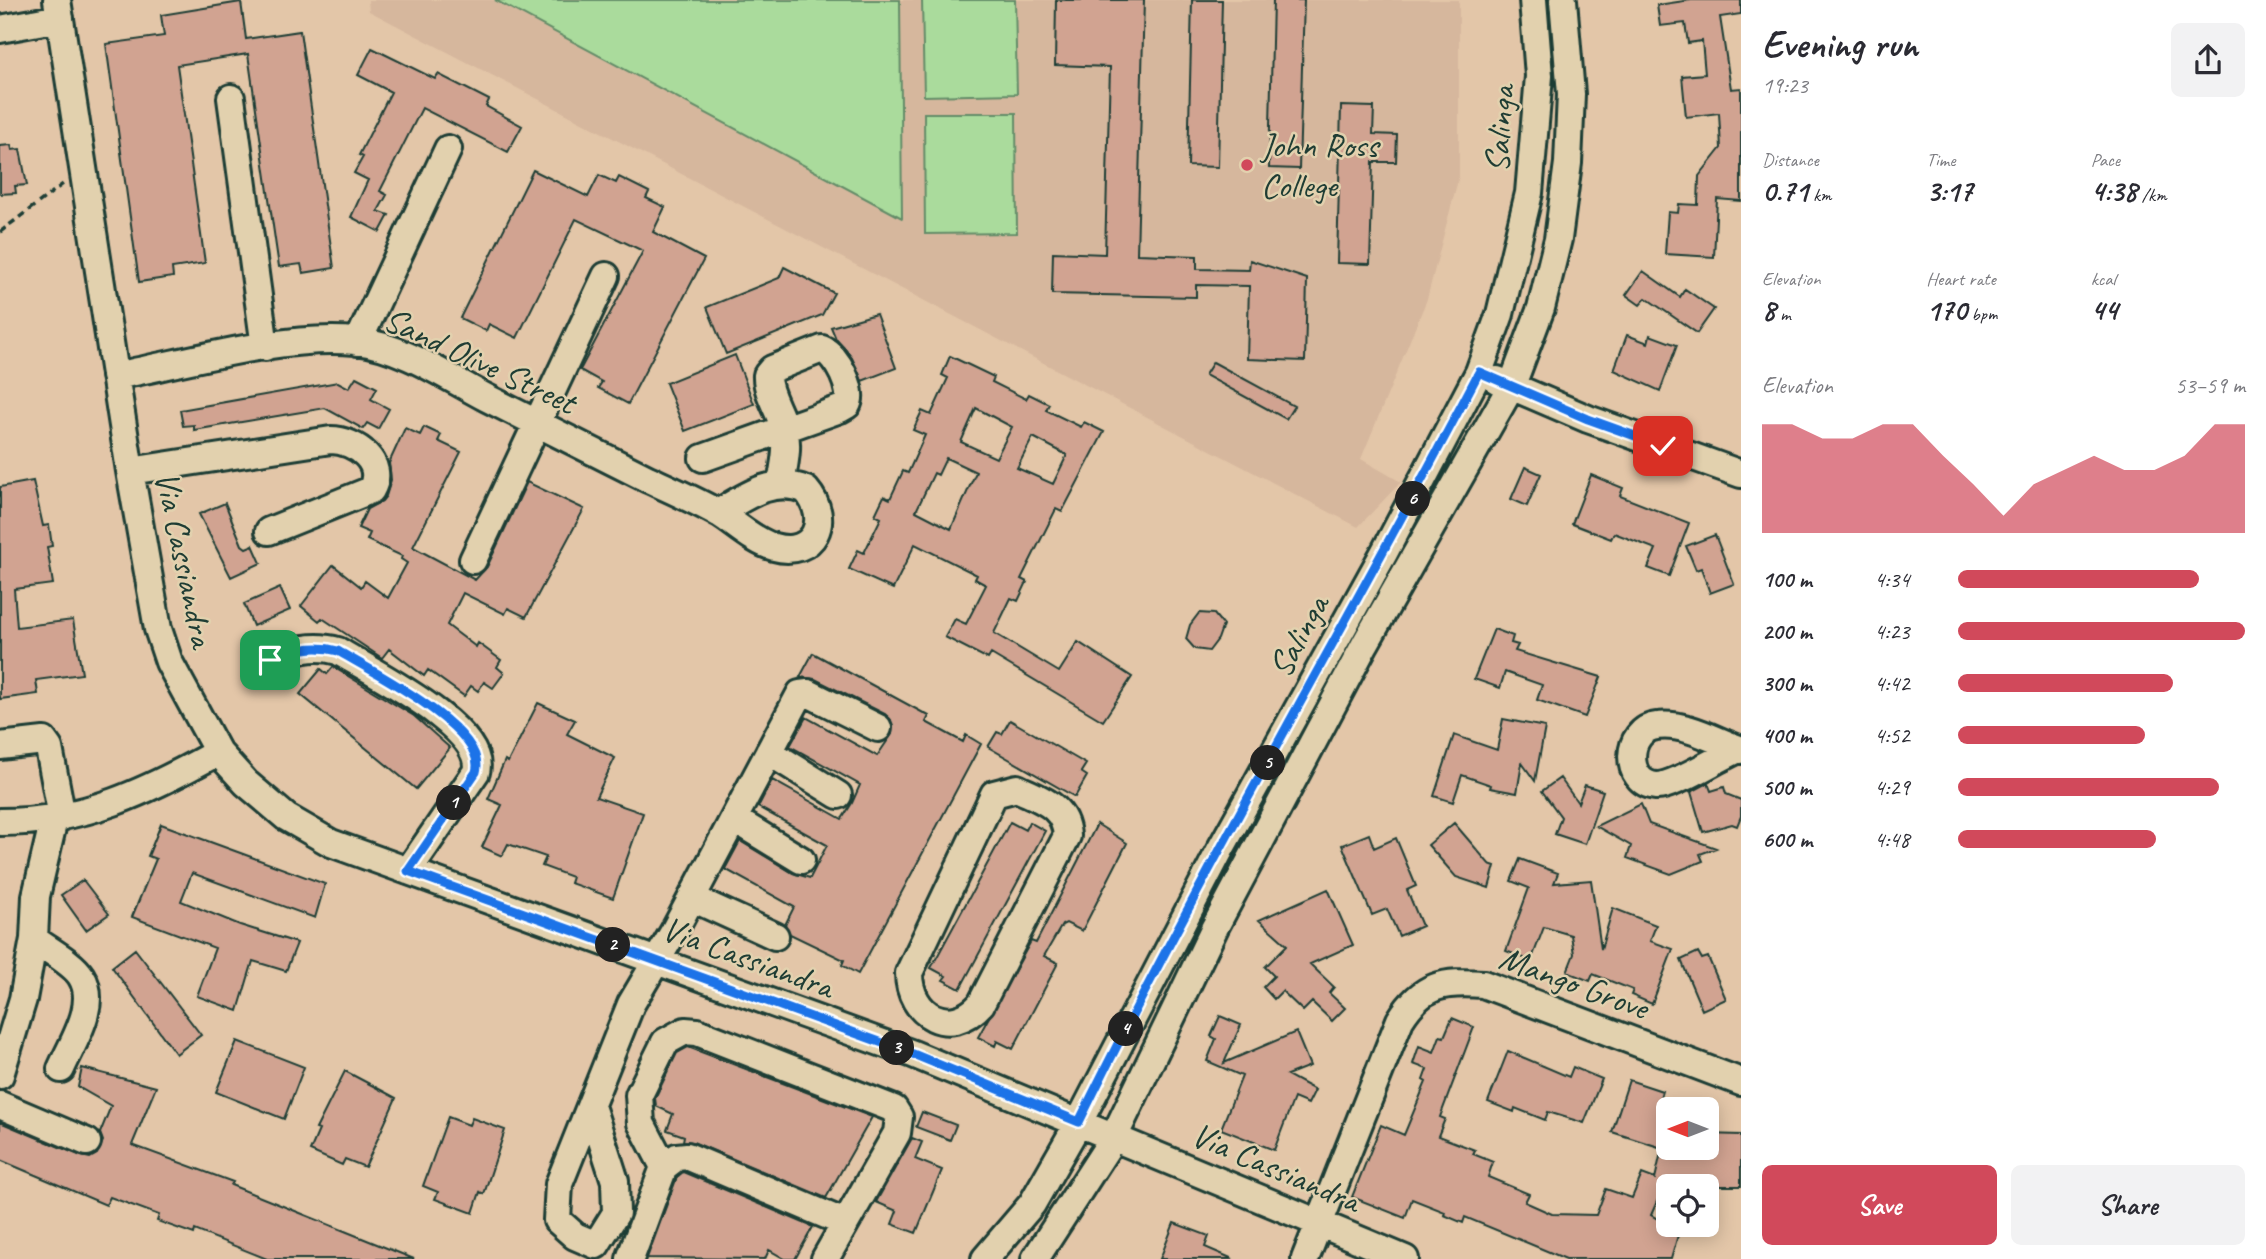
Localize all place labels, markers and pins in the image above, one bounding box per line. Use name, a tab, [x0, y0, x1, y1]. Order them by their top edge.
place label: John Ross College	[1259, 123, 1381, 208]
marker: John Ross College	[1239, 157, 1255, 173]
pin	[1633, 416, 1693, 476]
pin: 6	[1396, 482, 1430, 516]
pin	[240, 630, 300, 690]
pin: 5	[1250, 746, 1286, 780]
pin: 1	[436, 786, 472, 820]
pin: 2	[596, 928, 630, 962]
pin: 4	[1108, 1012, 1144, 1046]
pin: 3	[880, 1030, 914, 1066]

